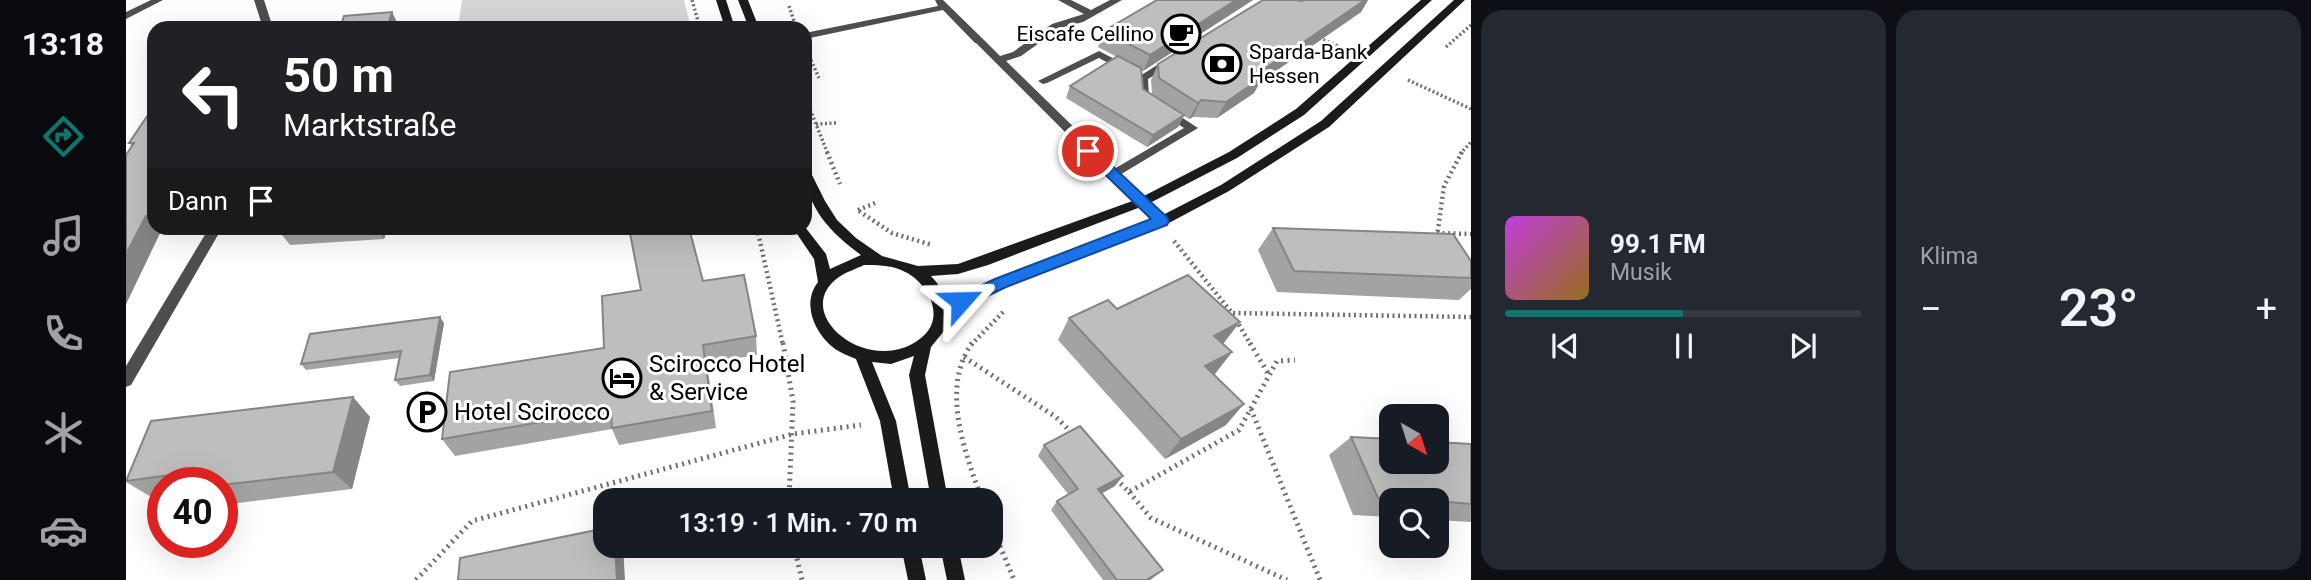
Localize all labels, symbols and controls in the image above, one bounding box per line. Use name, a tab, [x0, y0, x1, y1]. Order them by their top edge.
cafe icon: Eiscafe Cellino	[1160, 13, 1202, 55]
place label: Eiscafe Cellino	[1017, 22, 1154, 46]
text: 13:18	[22, 25, 104, 63]
place label: Sparda-Bank Hessen	[1249, 40, 1368, 88]
bank icon: Sparda-Bank Hessen	[1201, 43, 1243, 85]
text: 50 m	[283, 47, 394, 104]
icon: left	[168, 49, 259, 140]
text: Marktstraße	[283, 106, 456, 144]
icon: directions	[39, 112, 88, 161]
pin	[1058, 121, 1118, 181]
icon: arrive	[1069, 132, 1107, 170]
icon: arrive	[242, 182, 280, 220]
text: Dann	[168, 186, 228, 216]
icon: music	[39, 211, 88, 260]
text: 99.1 FM	[1610, 229, 1706, 259]
text: Klima	[1920, 243, 1978, 270]
text: Musik	[1610, 259, 1672, 286]
position arrow	[924, 264, 998, 338]
text: 23°	[2059, 278, 2138, 339]
text: −	[1920, 287, 1942, 331]
text: +	[2255, 287, 2277, 331]
icon: phone	[39, 309, 88, 358]
icon: previous	[1546, 327, 1584, 365]
icon: pause	[1665, 327, 1703, 365]
icon: next	[1784, 327, 1822, 365]
place label: Scirocco Hotel & Service	[649, 350, 805, 406]
hotel icon: Scirocco Hotel & Service	[601, 357, 643, 399]
parking icon: Hotel Scirocco	[406, 391, 448, 433]
place label: Hotel Scirocco	[454, 398, 610, 426]
north arrow	[1379, 404, 1449, 474]
map controls	[1379, 404, 1449, 558]
icon: climate	[39, 408, 88, 457]
speed limit sign: 40	[147, 467, 238, 558]
button: search	[1379, 488, 1449, 558]
icon: car	[39, 506, 88, 555]
text: 13:19 · 1 Min. · 70 m	[678, 508, 918, 538]

